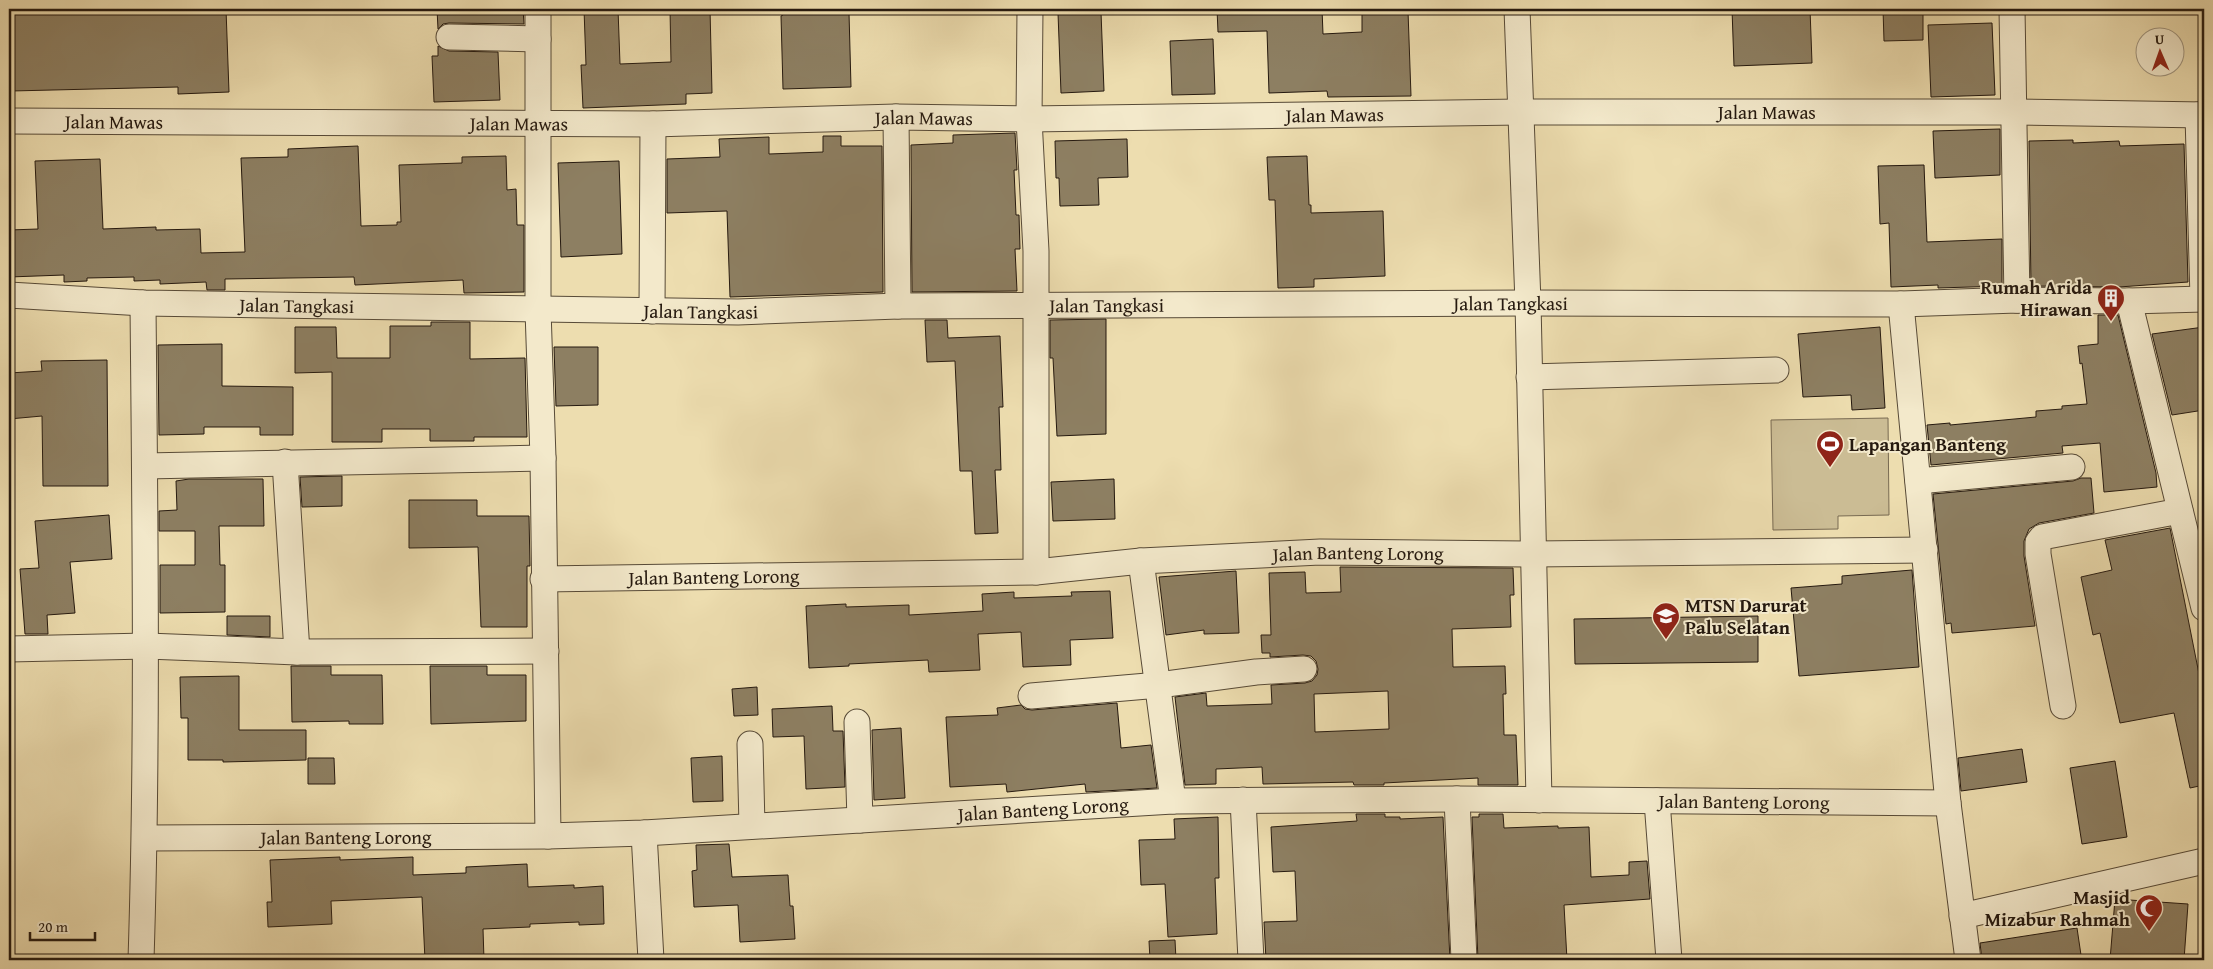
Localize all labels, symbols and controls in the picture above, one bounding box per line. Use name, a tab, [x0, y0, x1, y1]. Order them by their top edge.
north arrow	[2136, 28, 2186, 78]
text: U	[2154, 29, 2165, 49]
street label: Jalan Mawas	[1716, 98, 1816, 126]
street label: Jalan Mawas	[1284, 100, 1384, 129]
street label: Jalan Mawas	[872, 103, 973, 132]
street label: Jalan Mawas	[63, 107, 163, 136]
street label: Jalan Mawas	[468, 109, 568, 138]
place label: Rumah Arida Hirawan	[1980, 273, 2093, 323]
building icon: Rumah Arida Hirawan	[2096, 283, 2126, 322]
street label: Jalan Tangkasi	[1451, 289, 1568, 317]
street label: Jalan Tangkasi	[237, 290, 354, 320]
street label: Jalan Tangkasi	[1047, 291, 1164, 319]
street label: Jalan Tangkasi	[641, 297, 759, 326]
sports icon: Lapangan Banteng	[1815, 429, 1845, 468]
place label: Lapangan Banteng	[1849, 430, 2007, 458]
street label: Jalan Banteng Lorong	[1270, 538, 1444, 568]
street label: Jalan Banteng Lorong	[626, 561, 800, 592]
place label: MTSN Darurat Palu Selatan	[1685, 591, 1807, 641]
school or university icon: MTSN Darurat Palu Selatan	[1651, 601, 1681, 640]
street label: Jalan Banteng Lorong	[1656, 787, 1830, 816]
street label: Jalan Banteng Lorong	[955, 790, 1130, 828]
street label: Jalan Banteng Lorong	[258, 823, 432, 851]
place label: Masjid Mizabur Rahmah	[1985, 883, 2131, 933]
mosque icon: Masjid Mizabur Rahmah	[2134, 893, 2164, 932]
scale bar	[30, 909, 95, 941]
text: 20 m	[38, 916, 69, 937]

